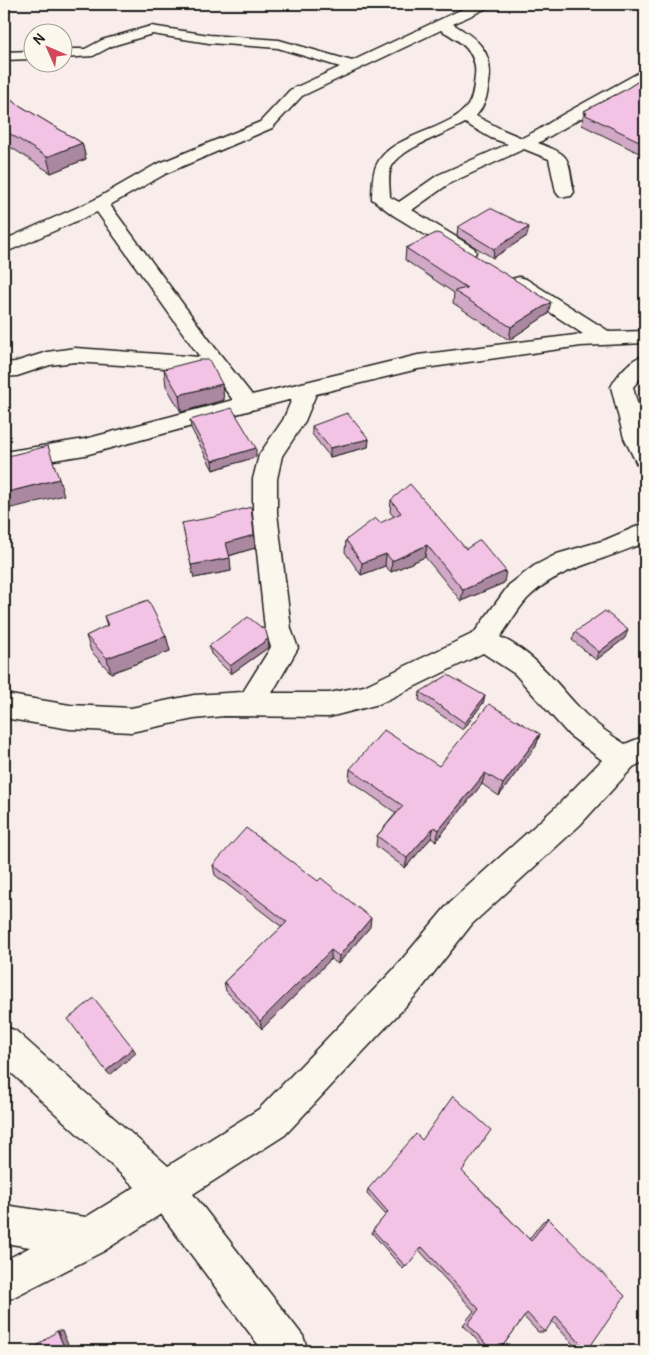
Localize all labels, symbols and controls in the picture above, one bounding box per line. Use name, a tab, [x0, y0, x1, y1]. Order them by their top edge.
north arrow	[22, 22, 72, 72]
text: N	[30, 30, 49, 49]

